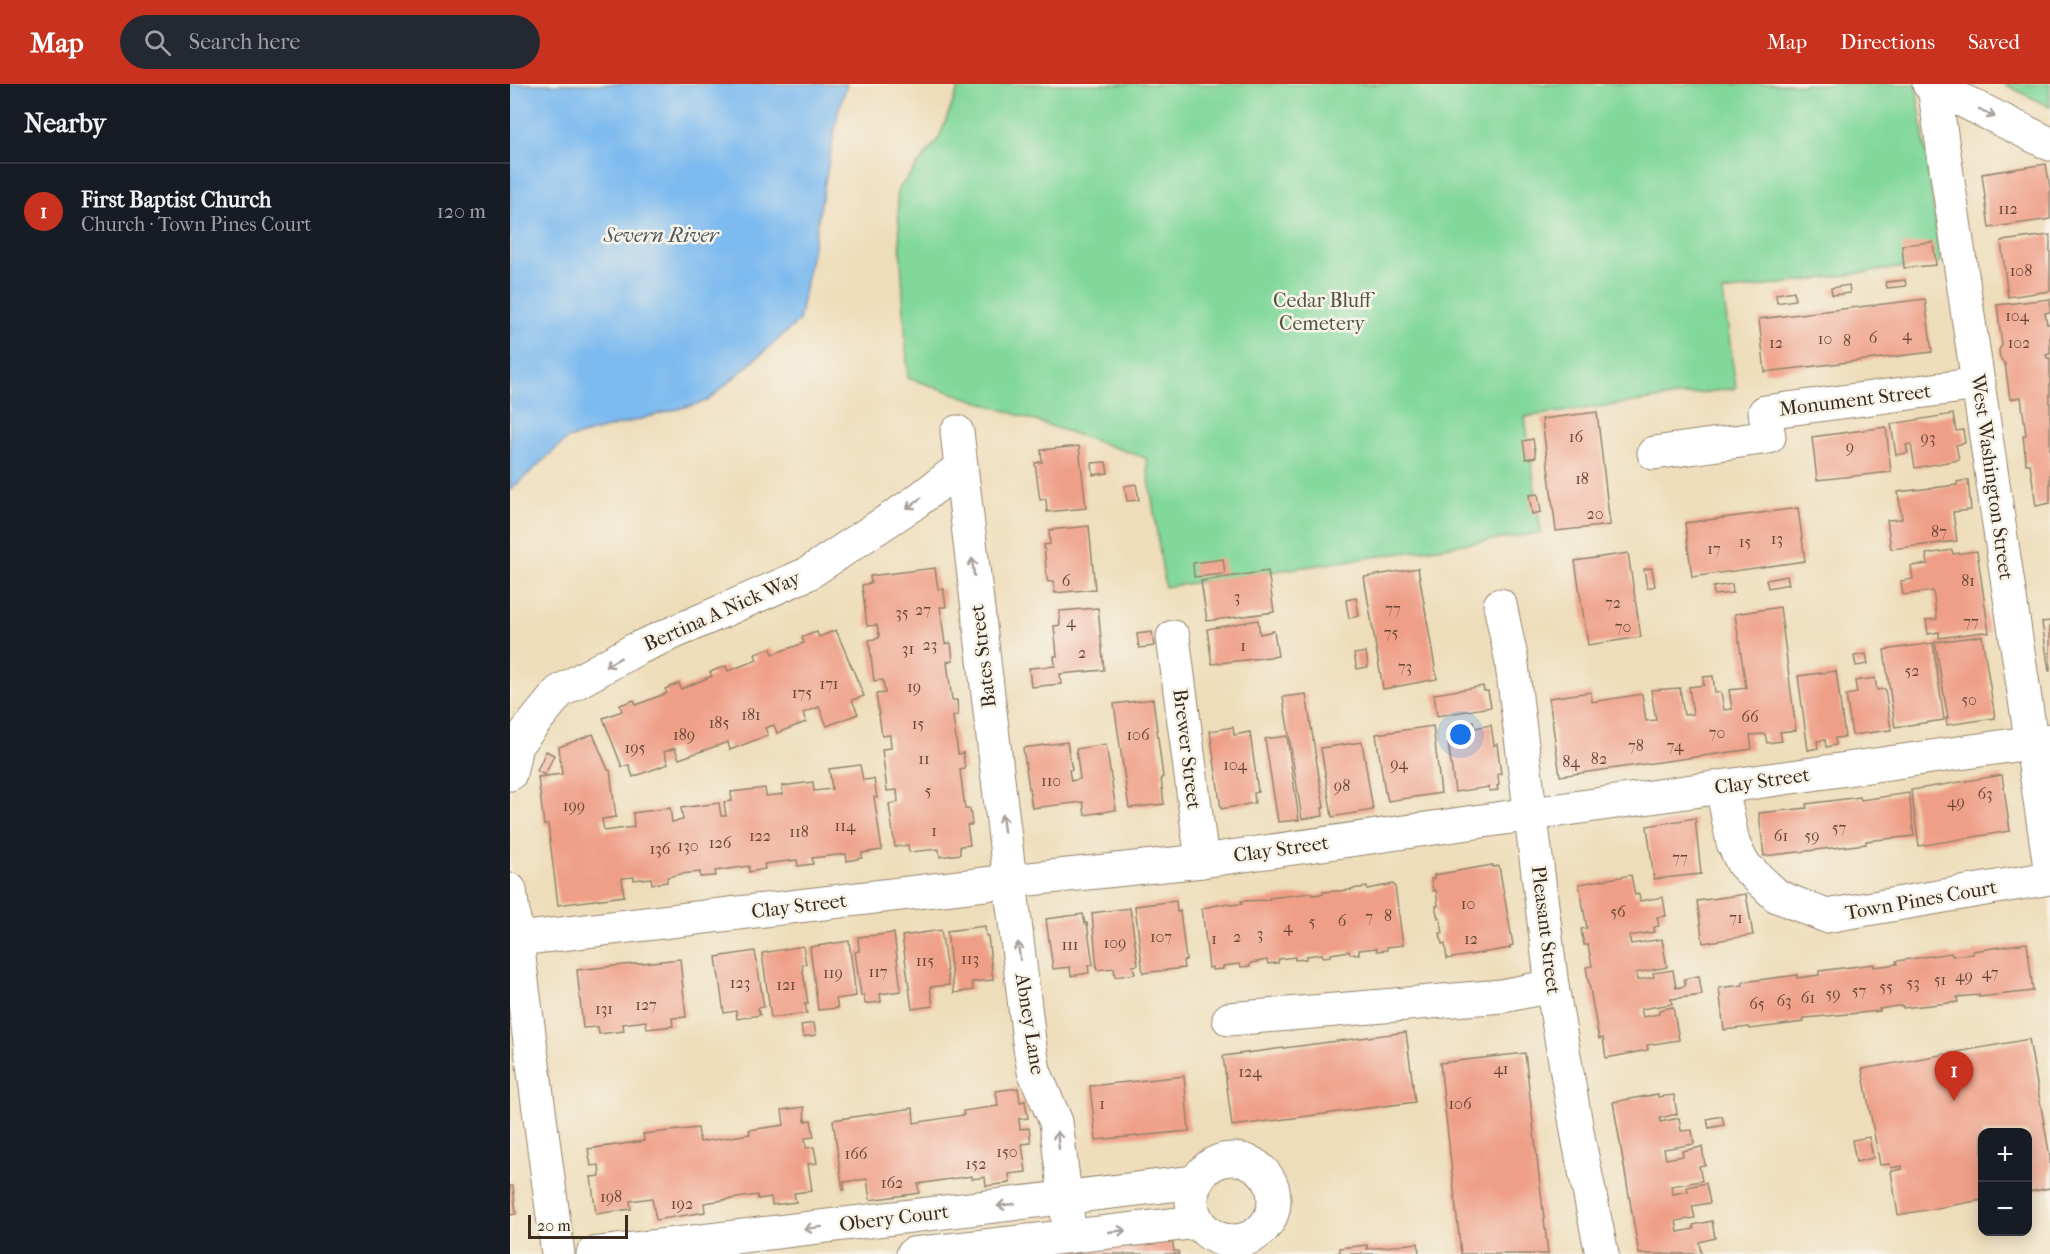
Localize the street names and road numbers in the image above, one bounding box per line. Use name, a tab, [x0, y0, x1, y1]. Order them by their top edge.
street label: West Washington Street	[1966, 372, 2018, 581]
street label: Monument Street	[1778, 379, 1932, 421]
street label: Bertina A Nick Way	[640, 566, 805, 656]
street label: Bates Street	[965, 603, 1001, 709]
street label: Brewer Street	[1168, 688, 1206, 810]
street label: Clay Street	[1713, 763, 1811, 799]
street label: Clay Street	[1232, 831, 1330, 867]
street label: Pleasant Street	[1527, 865, 1565, 995]
street label: Town Pines Court	[1843, 875, 1999, 925]
street label: Clay Street	[750, 889, 848, 923]
street label: Abney Lane	[1010, 971, 1049, 1076]
street label: Obery Court	[838, 1200, 950, 1236]

